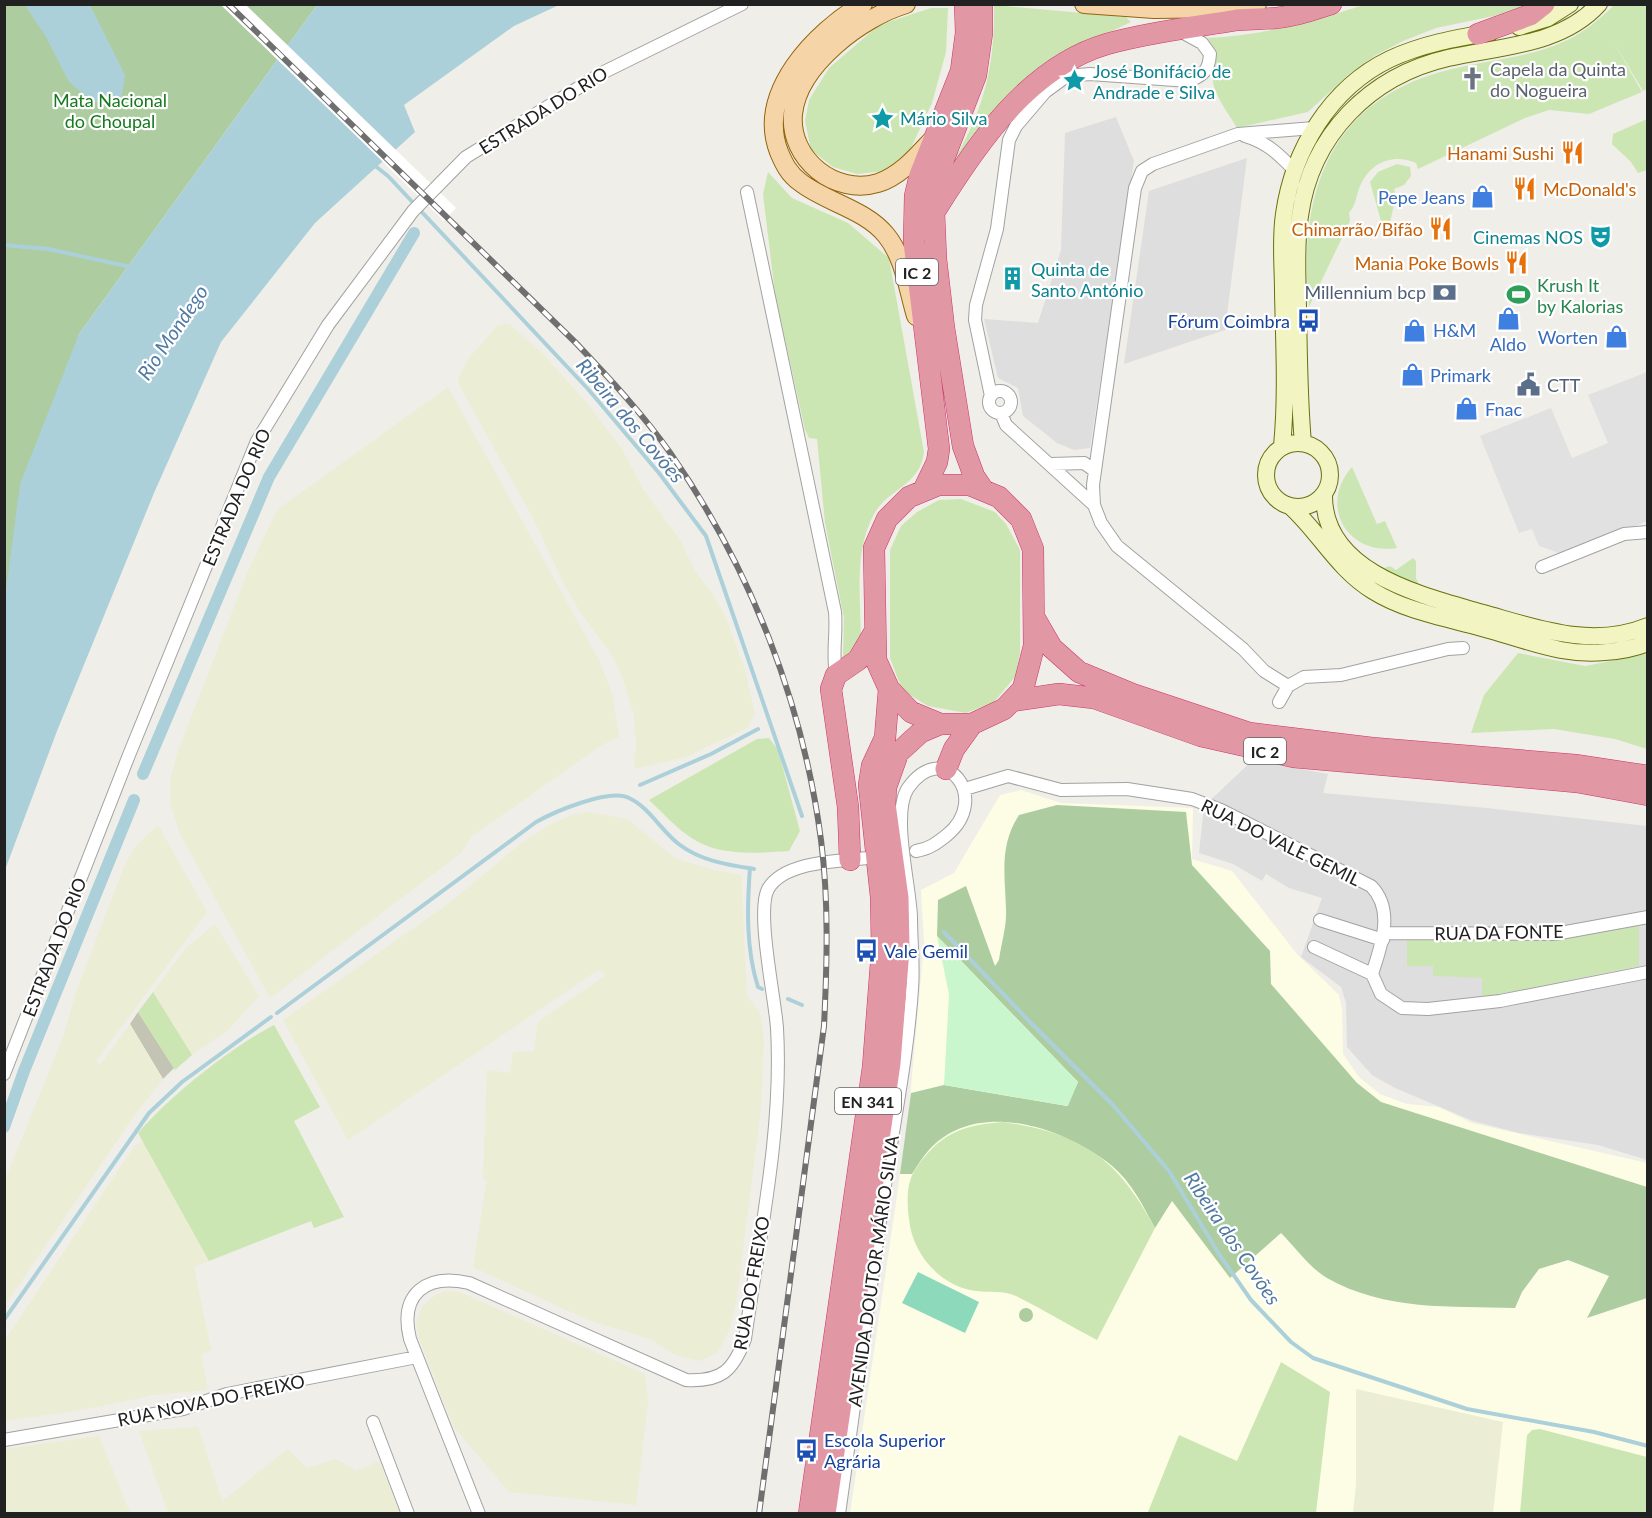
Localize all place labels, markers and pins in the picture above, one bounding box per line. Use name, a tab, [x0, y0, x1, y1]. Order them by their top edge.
place label: Capela da Quinta do Nogueira	[1490, 58, 1626, 101]
place label: José Bonifácio de Andrade e Silva	[1093, 60, 1231, 103]
church icon: Capela da Quinta do Nogueira	[1459, 66, 1485, 92]
place icon: José Bonifácio de Andrade e Silva	[1062, 68, 1088, 94]
place icon: Mário Silva	[869, 105, 895, 131]
place label: Mário Silva	[900, 107, 987, 129]
restaurant icon: Hanami Sushi	[1559, 140, 1585, 166]
place label: Hanami Sushi	[1447, 142, 1554, 164]
restaurant icon: McDonald's	[1512, 176, 1538, 202]
place label: McDonald's	[1543, 178, 1637, 200]
shop icon: Pepe Jeans	[1470, 184, 1496, 210]
place label: Pepe Jeans	[1378, 186, 1465, 208]
restaurant icon: Chimarrão/Bifão	[1428, 216, 1454, 242]
place label: Chimarrão/Bifão	[1291, 218, 1423, 240]
theatre icon: Cinemas NOS	[1588, 224, 1614, 250]
place label: Cinemas NOS	[1473, 226, 1583, 248]
restaurant icon: Mania Poke Bowls	[1504, 250, 1530, 276]
place label: Mania Poke Bowls	[1355, 252, 1499, 274]
place label: Quinta de Santo António	[1031, 258, 1143, 301]
building icon: Quinta de Santo António	[1000, 266, 1026, 292]
place label: Krush It by Kalorias	[1537, 274, 1623, 317]
bank icon: Millennium bcp	[1431, 279, 1457, 305]
place label: Millennium bcp	[1304, 281, 1426, 303]
sports icon: Krush It by Kalorias	[1506, 282, 1532, 308]
shop icon: Aldo	[1495, 305, 1521, 331]
bus stop icon: Fórum Coimbra	[1295, 308, 1321, 334]
place label: Fórum Coimbra	[1168, 310, 1290, 332]
shop icon: H&M	[1402, 317, 1428, 343]
place label: H&M	[1433, 319, 1476, 341]
shop icon: Worten	[1603, 324, 1629, 350]
place label: Worten	[1538, 326, 1598, 348]
place label: Aldo	[1490, 333, 1526, 355]
shop icon: Primark	[1399, 362, 1425, 388]
place label: Primark	[1430, 364, 1492, 386]
public building icon: CTT	[1516, 372, 1542, 398]
place label: CTT	[1547, 374, 1581, 396]
shop icon: Fnac	[1454, 396, 1480, 422]
place label: Fnac	[1485, 398, 1522, 420]
bus stop icon: Vale Gemil	[853, 938, 879, 964]
place label: Vale Gemil	[884, 940, 968, 962]
place label: Escola Superior Agrária	[824, 1429, 946, 1472]
bus stop icon: Escola Superior Agrária	[793, 1437, 819, 1463]

